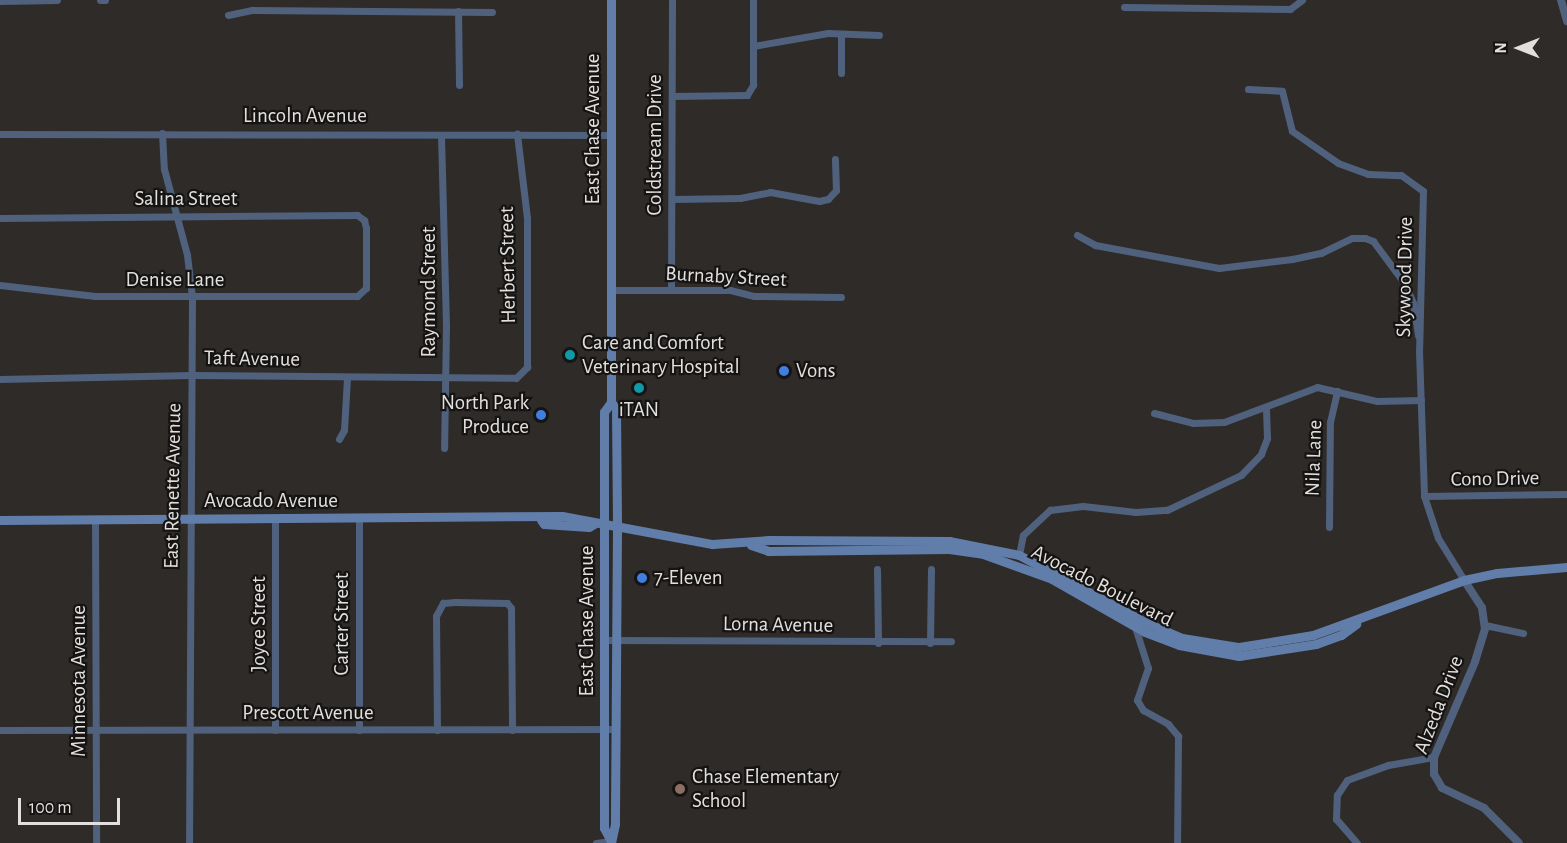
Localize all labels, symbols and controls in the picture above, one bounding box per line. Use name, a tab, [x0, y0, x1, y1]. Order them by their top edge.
north arrow	[1489, 18, 1549, 78]
text: N	[1493, 42, 1509, 54]
street label: East Chase Avenue	[580, 53, 606, 205]
street label: Coldstream Drive	[642, 74, 668, 216]
street label: Lincoln Avenue	[243, 103, 367, 129]
street label: Salina Street	[135, 186, 237, 212]
street label: Herbert Street	[494, 206, 522, 324]
street label: Skywood Drive	[1391, 216, 1419, 338]
street label: Raymond Street	[416, 226, 442, 358]
street label: Burnaby Street	[665, 261, 787, 293]
street label: Denise Lane	[126, 267, 224, 293]
place label: Care and Comfort Veterinary Hospital	[582, 330, 740, 380]
street label: Taft Avenue	[204, 346, 300, 372]
marker: Care and Comfort Veterinary Hospital	[563, 348, 577, 362]
place label: Vons	[796, 358, 836, 384]
marker: Vons	[777, 364, 791, 378]
marker: iTAN	[632, 381, 646, 395]
place label: North Park Produce	[441, 390, 529, 440]
place label: iTAN	[619, 397, 659, 423]
street label: East Renette Avenue	[159, 403, 187, 569]
marker: North Park Produce	[534, 408, 548, 422]
street label: Nila Lane	[1300, 419, 1328, 497]
street label: Cono Drive	[1450, 466, 1540, 492]
street label: Avocado Avenue	[204, 488, 338, 514]
street label: Avocado Boulevard	[1027, 539, 1177, 633]
street label: East Chase Avenue	[574, 545, 600, 697]
place label: 7-Eleven	[654, 565, 723, 591]
marker: 7-Eleven	[635, 571, 649, 585]
street label: Carter Street	[329, 573, 355, 675]
street label: Joyce Street	[246, 576, 272, 672]
street label: Minnesota Avenue	[66, 605, 92, 757]
street label: Lorna Avenue	[723, 611, 833, 639]
street label: Alzeda Drive	[1409, 652, 1469, 758]
street label: Prescott Avenue	[242, 700, 374, 726]
place label: Chase Elementary School	[692, 764, 839, 814]
marker: Chase Elementary School	[673, 782, 687, 796]
scale bar	[21, 786, 123, 824]
text: 100 m	[29, 799, 72, 817]

